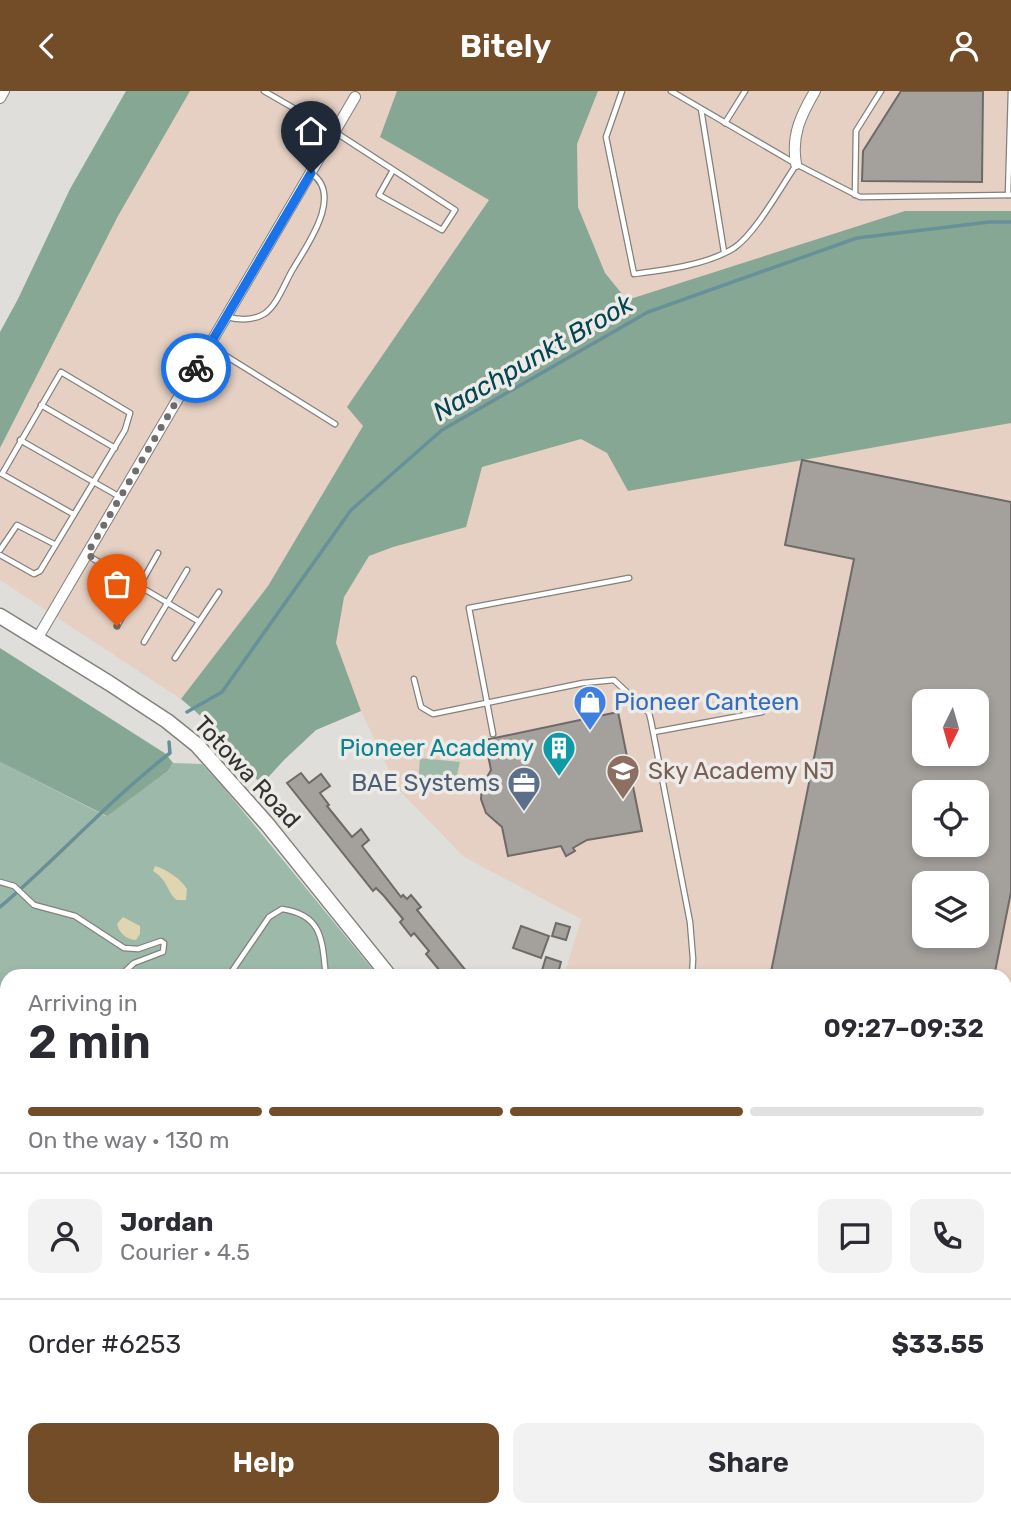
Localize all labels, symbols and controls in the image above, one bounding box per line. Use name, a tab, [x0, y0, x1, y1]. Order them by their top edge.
icon: back	[28, 27, 66, 65]
text: Bitely	[460, 27, 551, 65]
icon: person	[945, 27, 983, 65]
pin	[281, 101, 341, 173]
icon: home	[292, 112, 330, 150]
water label: Naachpunkt Brook	[427, 288, 639, 428]
courier	[161, 333, 231, 403]
icon: bike	[177, 349, 215, 387]
pin	[87, 554, 147, 626]
icon: bag	[98, 565, 136, 603]
shop icon: Pioneer Canteen	[571, 683, 609, 732]
place label: Pioneer Canteen	[614, 688, 799, 716]
north arrow	[912, 689, 989, 767]
map controls	[912, 689, 989, 948]
street label: Totowa Road	[188, 710, 306, 834]
building icon: Pioneer Academy	[540, 729, 578, 778]
place label: Pioneer Academy	[339, 734, 534, 762]
school or university icon: Sky Academy NJ	[604, 752, 642, 801]
place label: Sky Academy NJ	[648, 757, 835, 785]
office icon: BAE Systems	[505, 764, 543, 813]
place label: BAE Systems	[351, 769, 500, 797]
button: locate	[912, 780, 989, 857]
button: layers	[912, 871, 989, 948]
text: Arriving in	[28, 989, 138, 1017]
text: 09:27–09:32	[824, 1013, 984, 1044]
text: 2 min	[28, 1015, 151, 1070]
text: On the way · 130 m	[28, 1126, 229, 1154]
button: person	[28, 1199, 102, 1273]
button: chat	[818, 1199, 892, 1273]
button: phone	[910, 1199, 984, 1273]
text: Jordan	[120, 1207, 213, 1238]
text: Courier · 4.5	[120, 1238, 250, 1266]
text: Order #6253	[28, 1329, 181, 1360]
text: $33.55	[891, 1329, 984, 1360]
button: Help	[28, 1423, 499, 1503]
button: Share	[513, 1423, 984, 1503]

